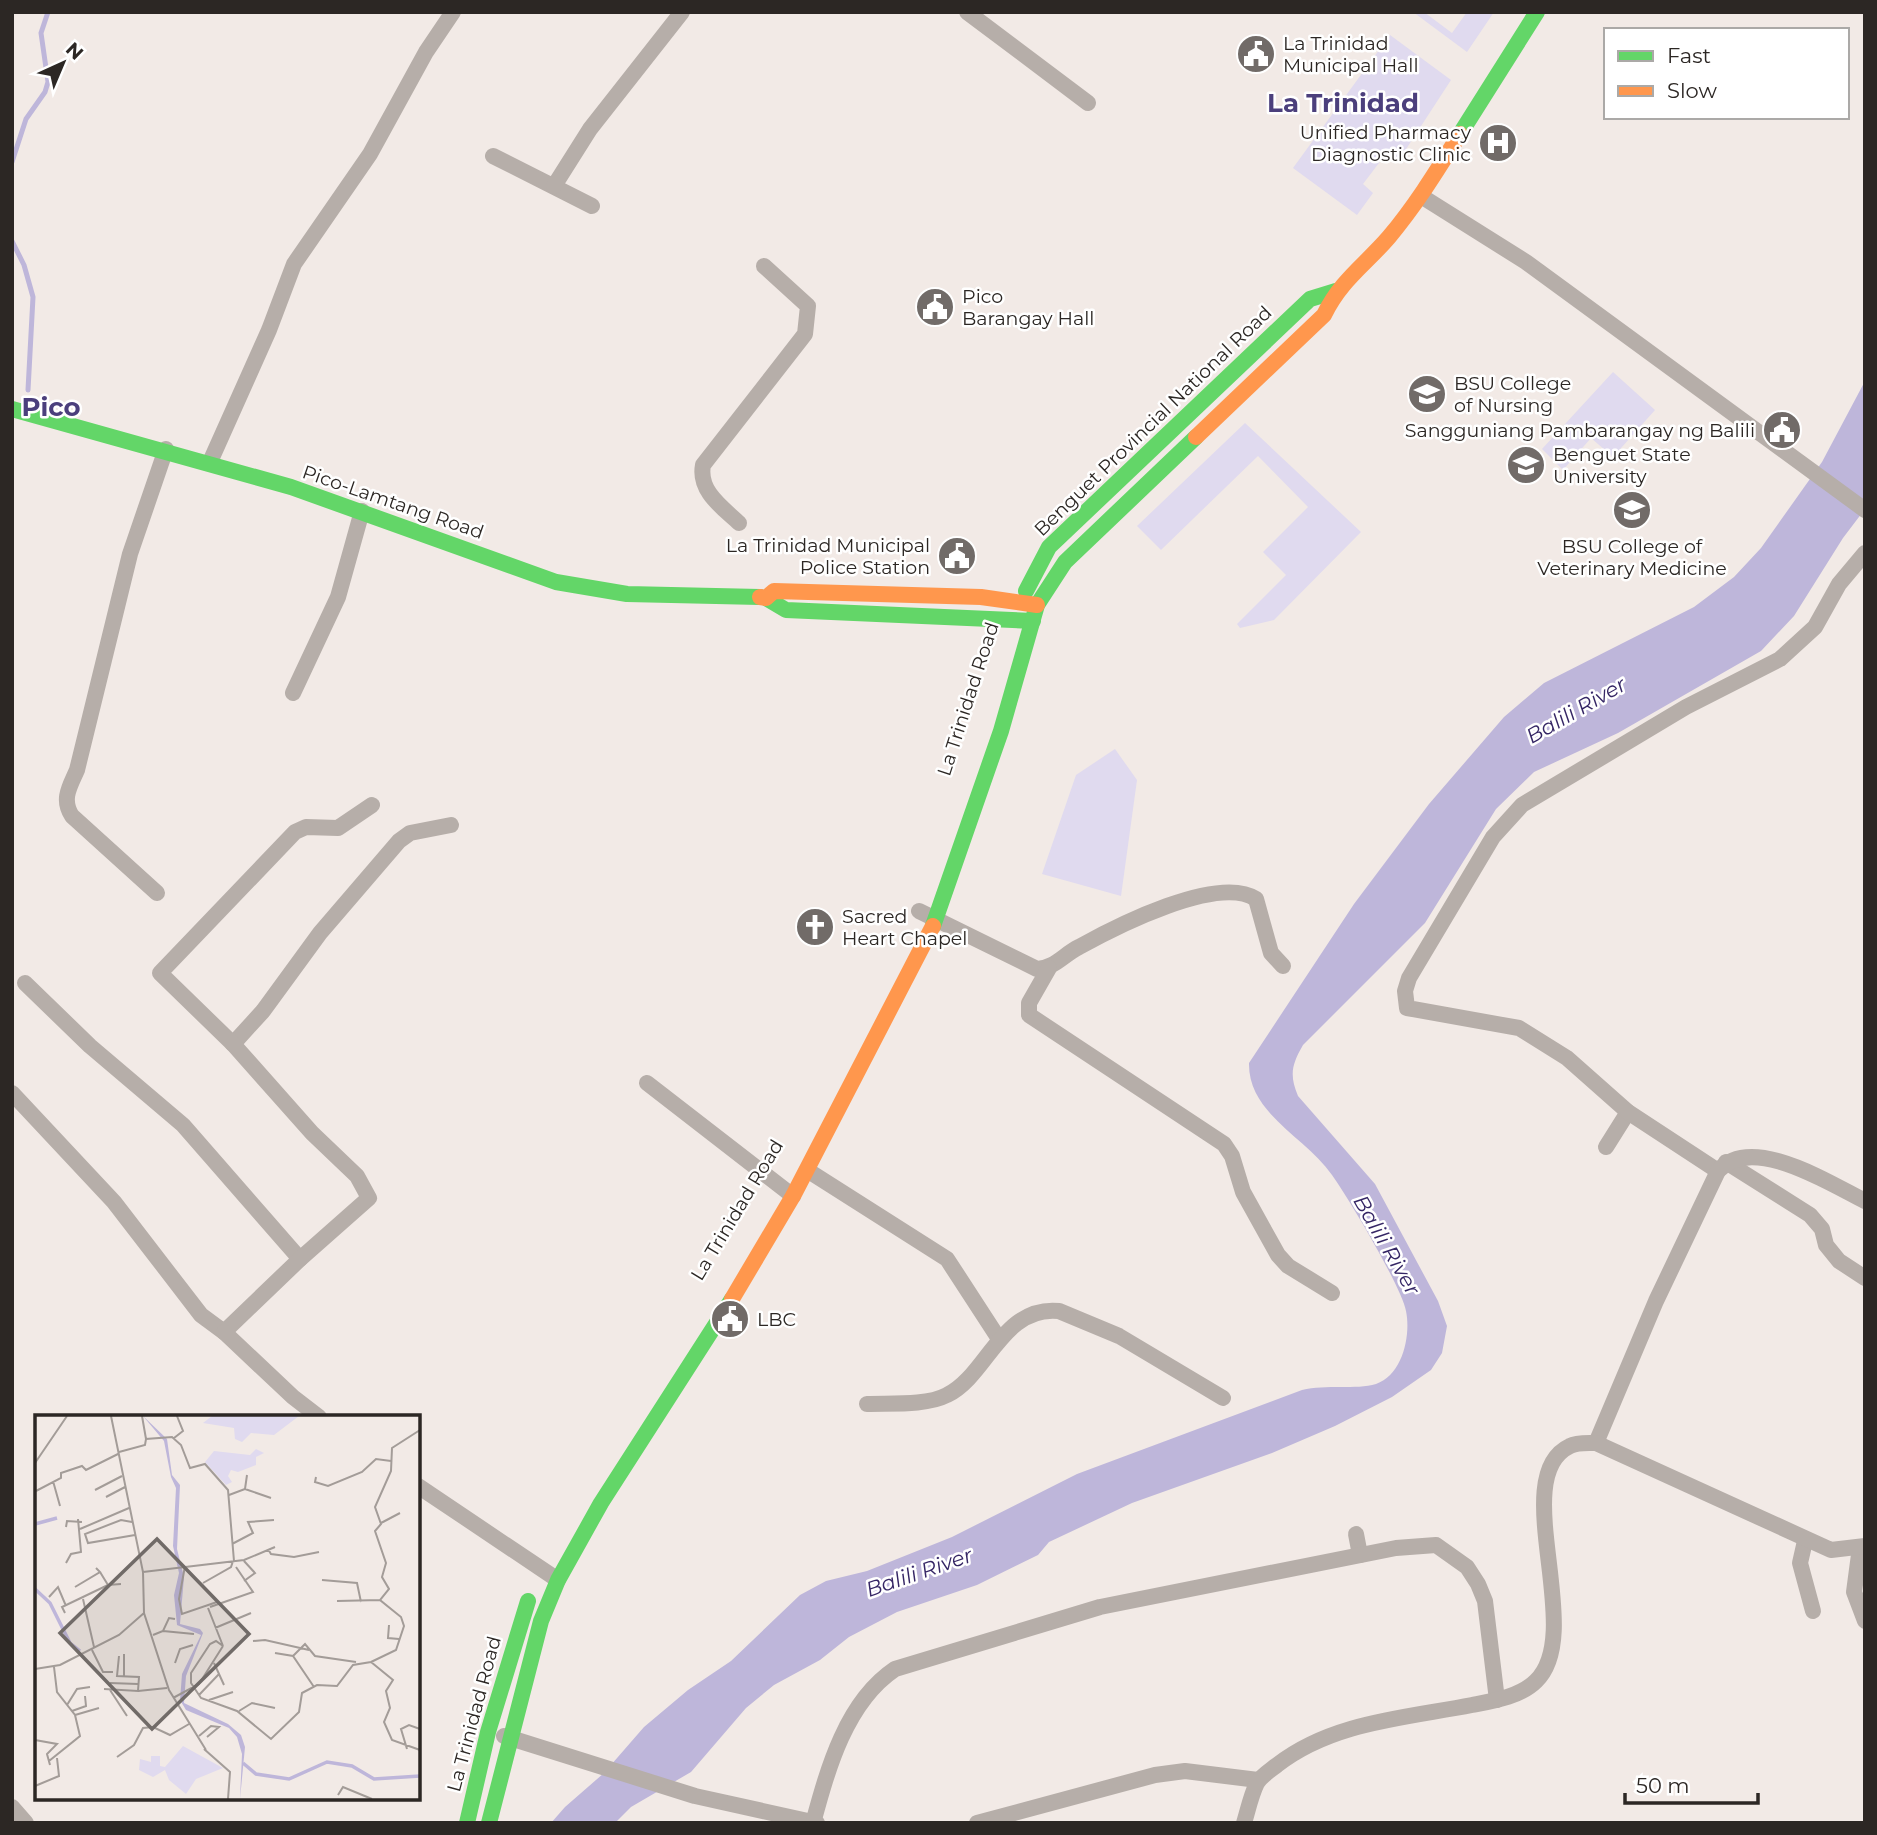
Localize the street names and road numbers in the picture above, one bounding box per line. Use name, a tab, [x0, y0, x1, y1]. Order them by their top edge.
street label: Benguet Provincial National Road	[1029, 301, 1277, 541]
street label: Pico-Lamtang Road	[299, 460, 487, 544]
street label: La Trinidad Road	[932, 619, 1004, 779]
street label: La Trinidad Road	[686, 1135, 788, 1285]
street label: La Trinidad Road	[442, 1634, 506, 1794]

